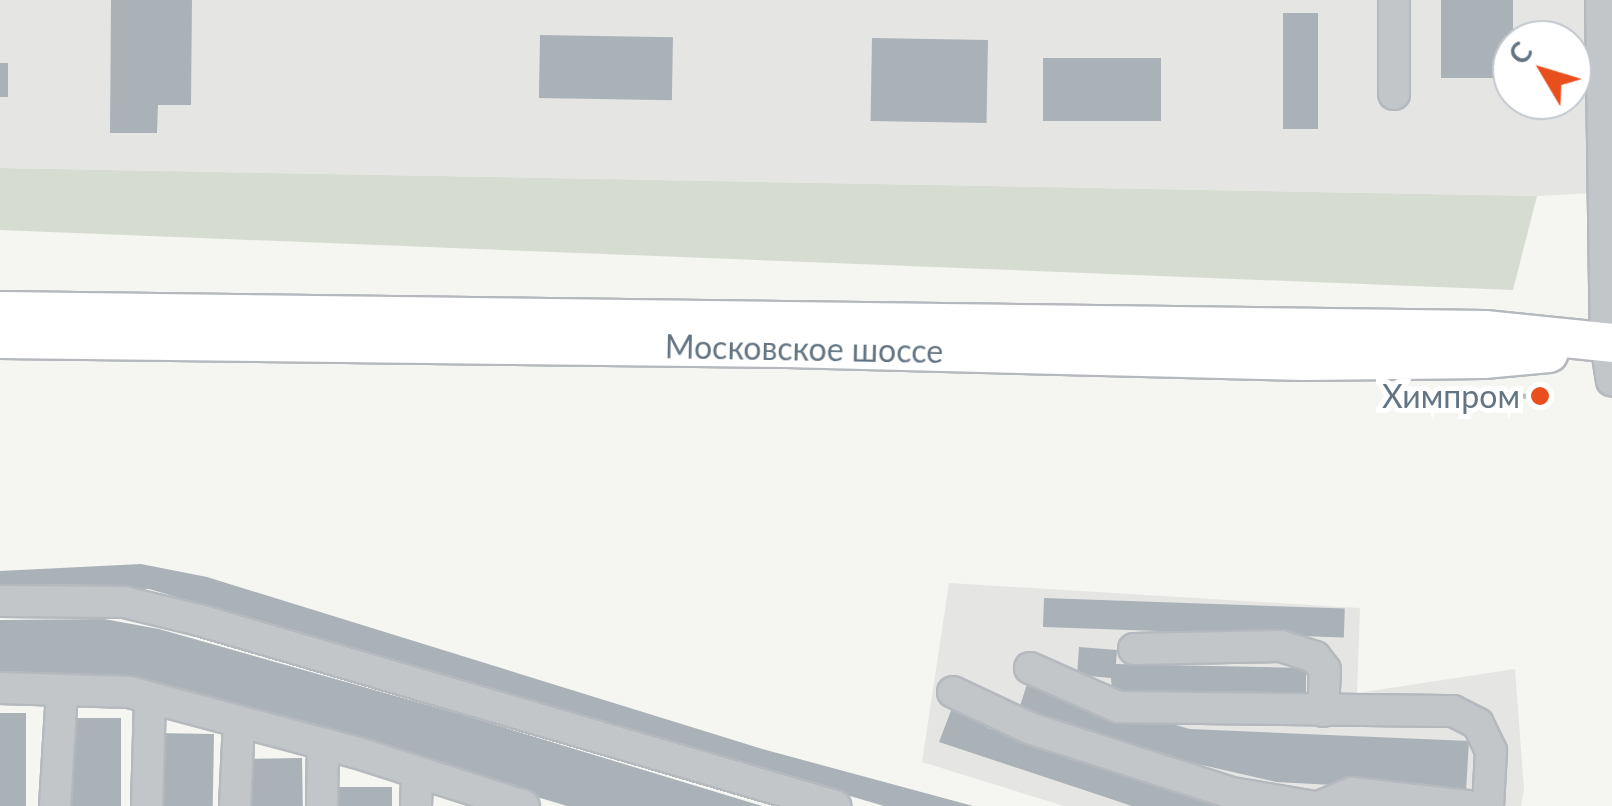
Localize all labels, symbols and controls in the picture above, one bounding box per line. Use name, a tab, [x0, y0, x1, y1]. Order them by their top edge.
north arrow	[1492, 20, 1592, 120]
text: С	[1501, 35, 1539, 71]
street label: Московское шоссе	[665, 327, 943, 371]
place label: Химпром	[1382, 377, 1520, 415]
marker: Химпром	[1529, 385, 1551, 407]

